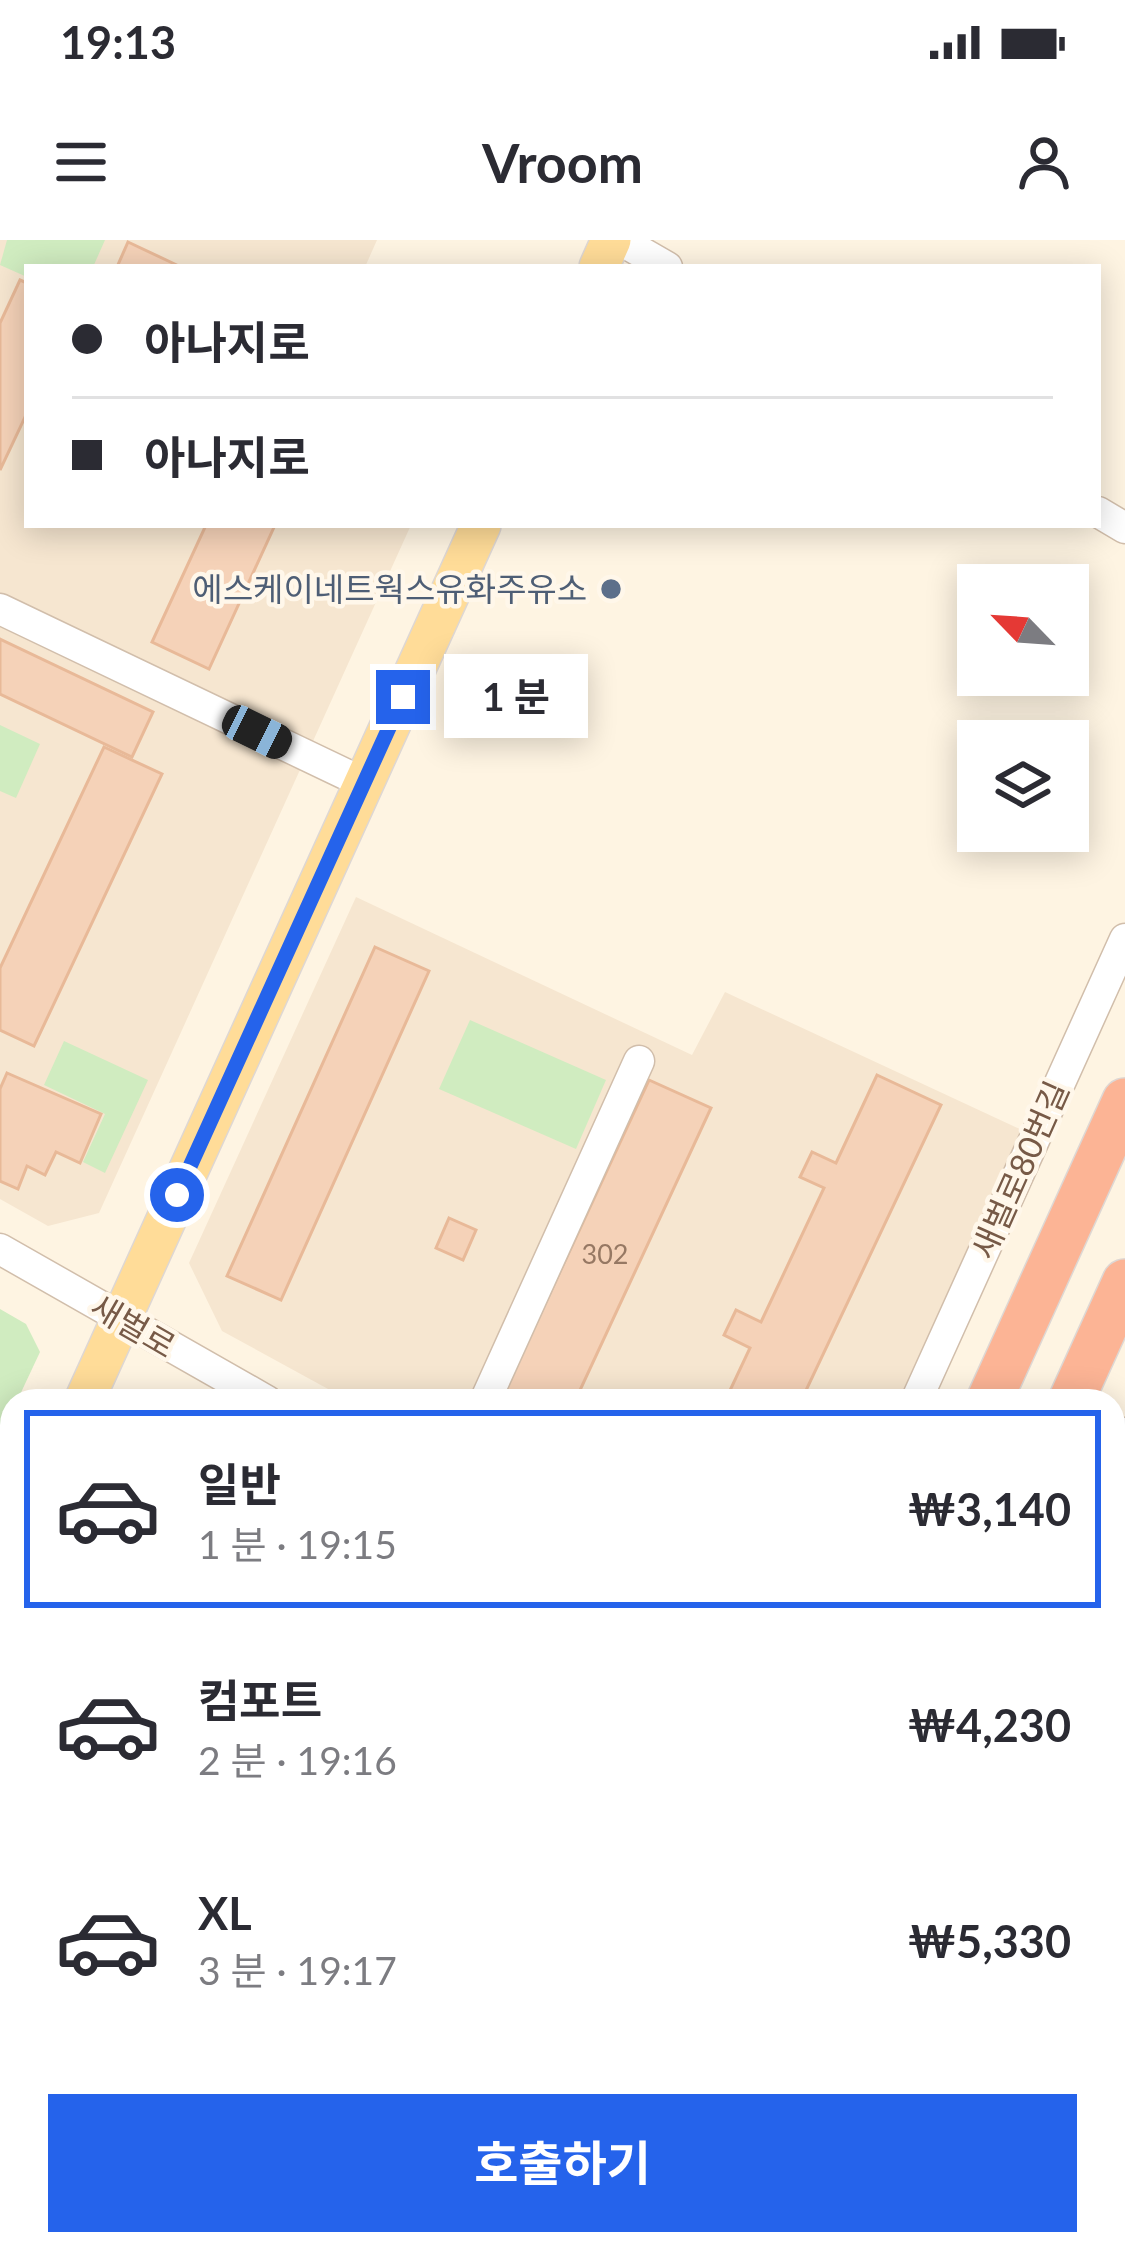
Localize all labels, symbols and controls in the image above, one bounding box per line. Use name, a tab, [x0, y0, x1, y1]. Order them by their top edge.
text: 19:13	[60, 15, 176, 69]
icon: menu	[48, 129, 114, 195]
icon: person	[1011, 129, 1077, 195]
text: Vroom	[482, 130, 643, 195]
text: 아나지로	[144, 315, 310, 369]
text: 아나지로	[144, 430, 310, 484]
north arrow	[957, 564, 1089, 696]
map controls	[957, 564, 1089, 852]
place label: 에스케이네트웍스유화주유소	[192, 568, 587, 608]
marker: 에스케이네트웍스유화주유소	[598, 576, 624, 602]
callout: 1 분	[445, 655, 589, 739]
route end	[376, 670, 430, 724]
text: 1 분	[482, 673, 550, 719]
car	[217, 700, 297, 764]
button: layers	[957, 720, 1089, 852]
street label: 새벌로80번길	[962, 1075, 1076, 1265]
route start	[150, 1168, 204, 1222]
house number: 302	[582, 1237, 628, 1270]
street label: 새벌로	[84, 1285, 183, 1365]
icon: car	[54, 1455, 162, 1563]
text: 일반	[198, 1457, 281, 1511]
text: ₩3,140	[907, 1482, 1071, 1536]
text: 1 분 · 19:15	[198, 1521, 397, 1567]
icon: car	[54, 1671, 162, 1779]
text: 컴포트	[198, 1673, 322, 1727]
text: ₩4,230	[907, 1698, 1071, 1752]
text: 2 분 · 19:16	[198, 1737, 397, 1783]
text: XL	[198, 1886, 252, 1940]
icon: car	[54, 1887, 162, 1995]
text: ₩5,330	[907, 1914, 1071, 1968]
text: 3 분 · 19:17	[198, 1947, 397, 1993]
button: 호출하기	[48, 2094, 1077, 2232]

